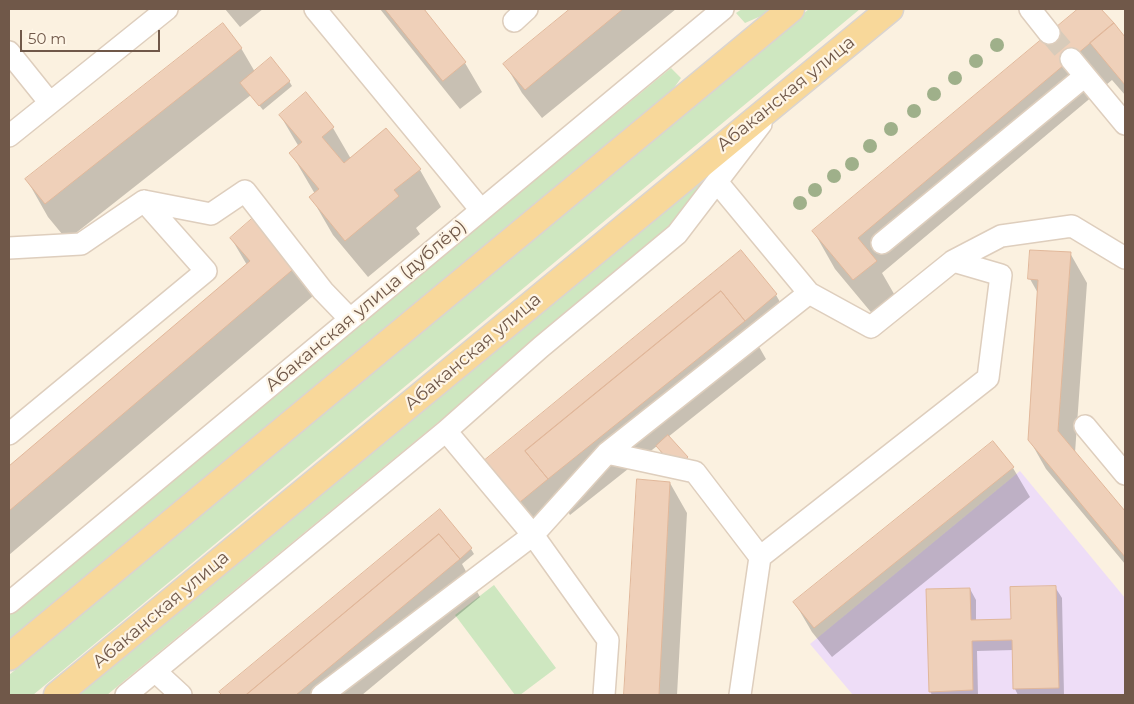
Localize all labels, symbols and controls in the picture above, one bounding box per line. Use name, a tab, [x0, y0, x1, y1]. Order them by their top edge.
scale bar	[22, 20, 162, 52]
text: 50 m	[28, 29, 66, 48]
street label: Абаканская улица	[713, 32, 859, 156]
street label: Абаканская улица (дублёр)	[261, 216, 471, 396]
street label: Абаканская улица	[401, 289, 545, 415]
street label: Абаканская улица	[89, 547, 233, 673]

